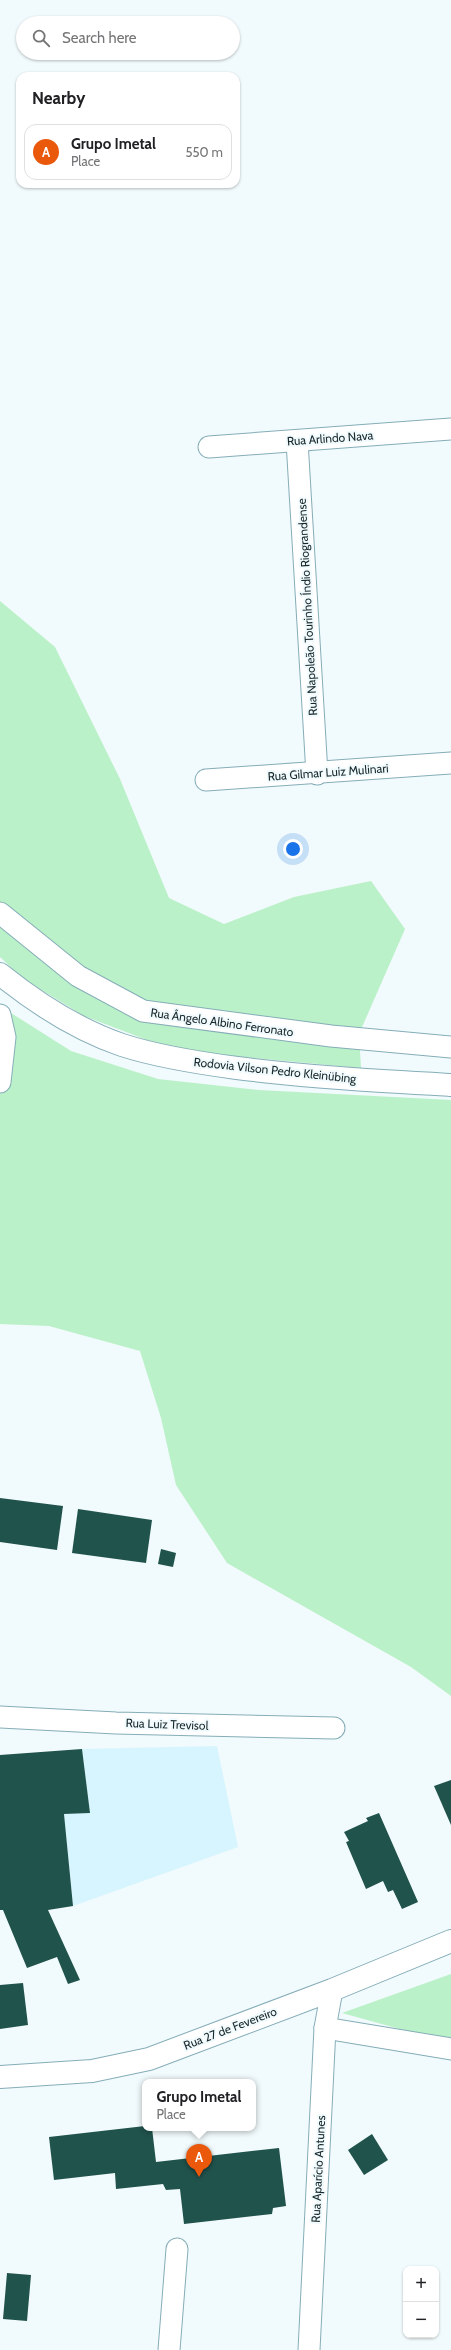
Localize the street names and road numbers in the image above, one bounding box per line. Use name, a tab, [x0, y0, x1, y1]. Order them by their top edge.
street label: Rua Arlindo Nava	[286, 427, 374, 449]
street label: Rua Napoleão Tourinho Índio Riograndense	[294, 498, 320, 716]
street label: Rua Gilmar Luiz Mulinari	[267, 760, 389, 784]
street label: Rua Ângelo Albino Ferronato	[149, 1005, 295, 1040]
street label: Rodovia Vilson Pedro Kleinübing	[193, 1054, 358, 1086]
street label: Rua Luiz Trevisol	[125, 1715, 209, 1733]
street label: Rua 27 de Fevereiro	[181, 2003, 279, 2053]
street label: Rua Aparício Antunes	[308, 2115, 328, 2223]

